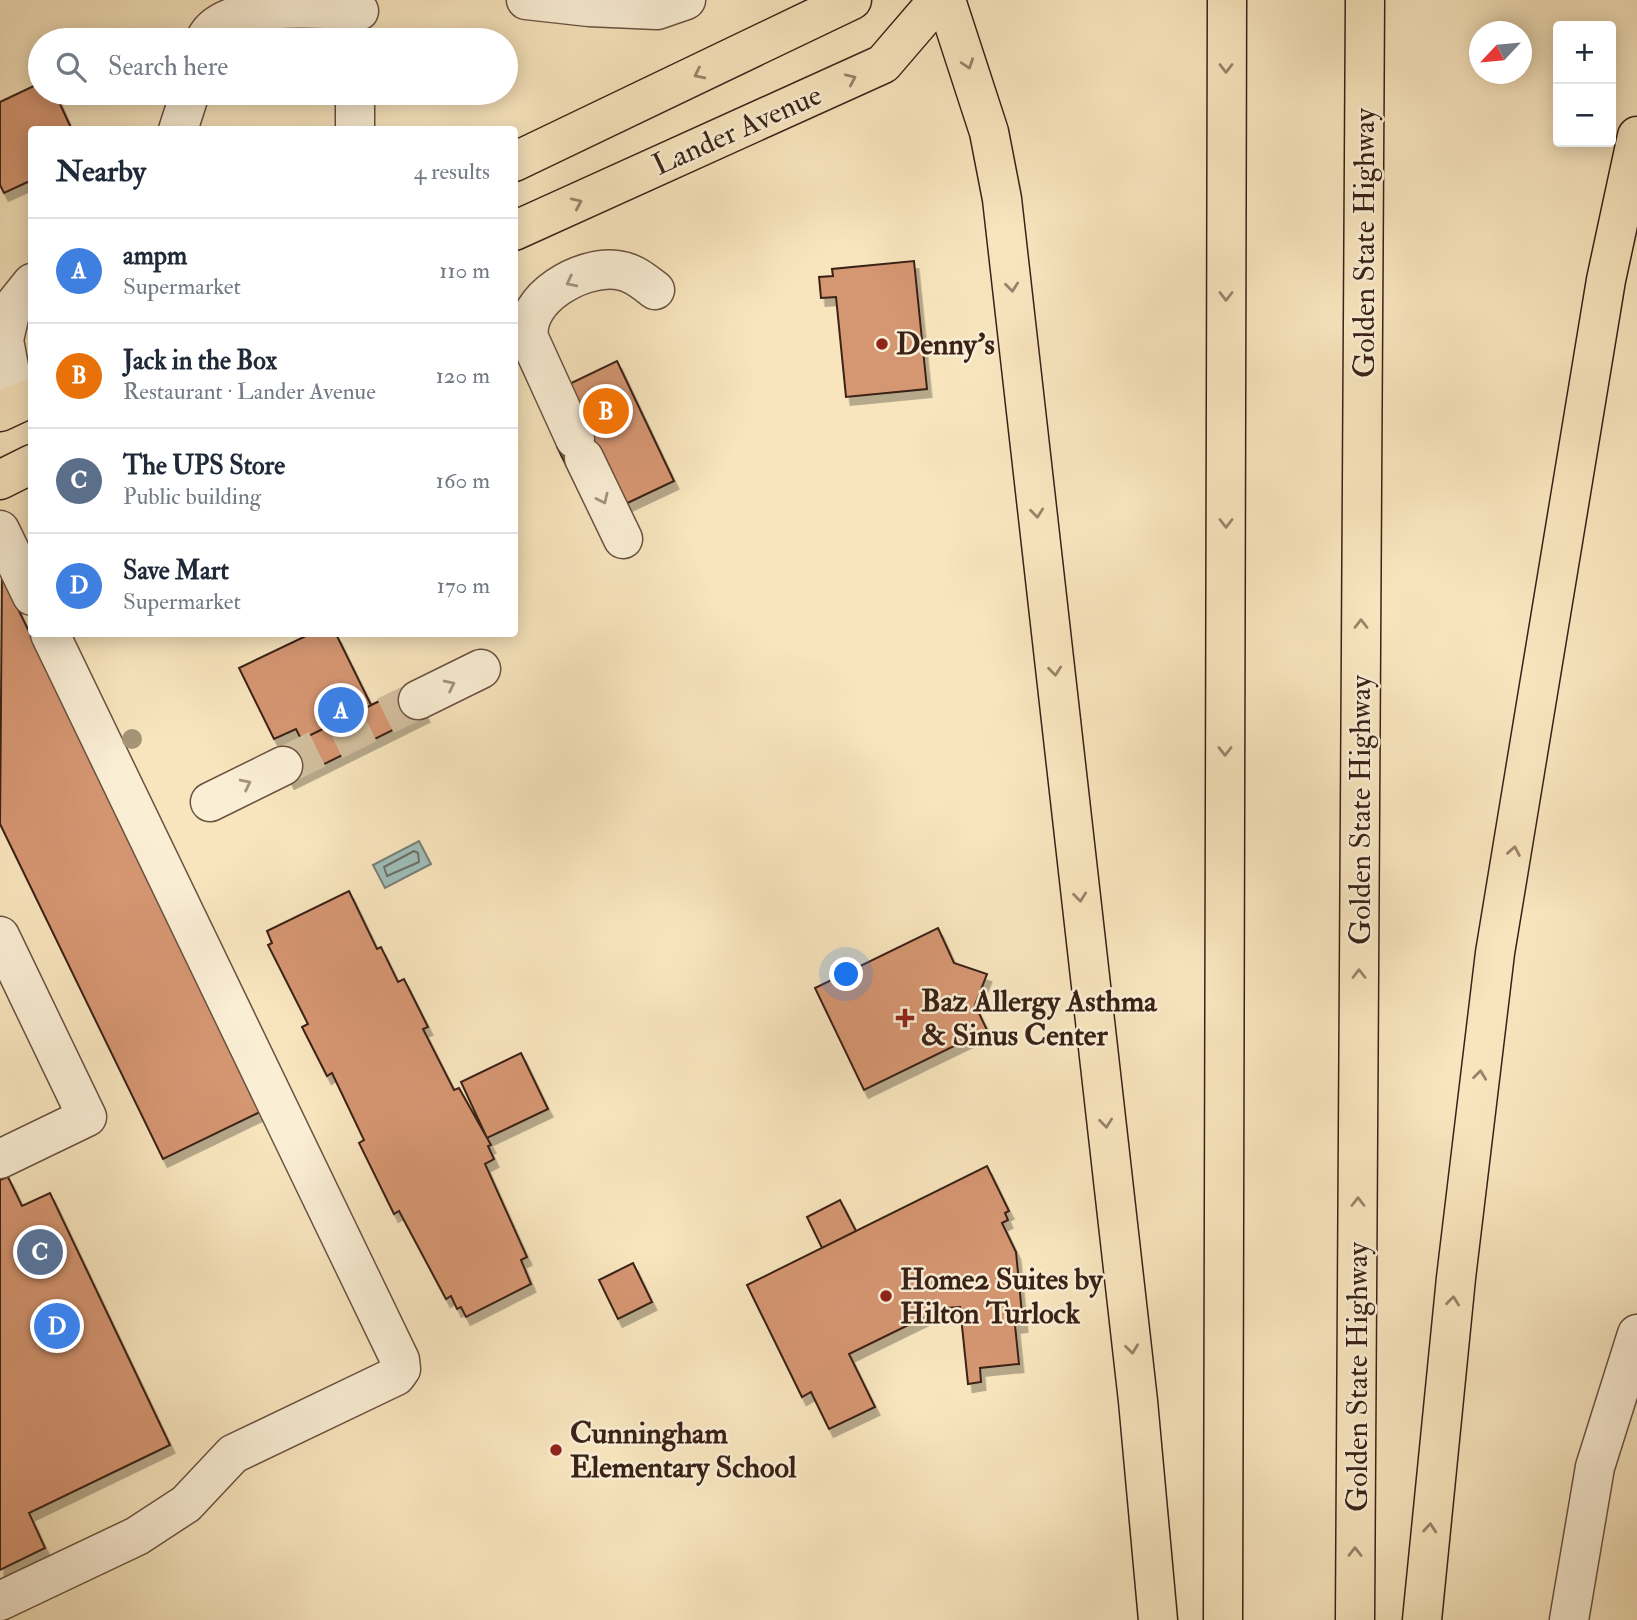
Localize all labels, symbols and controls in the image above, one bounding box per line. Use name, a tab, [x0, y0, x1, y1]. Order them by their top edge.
north arrow	[1469, 21, 1532, 84]
map controls	[1553, 21, 1616, 147]
button: +	[1553, 21, 1616, 84]
search box	[28, 28, 518, 105]
icon: search	[52, 48, 90, 86]
text: Search here	[108, 51, 228, 83]
one-way arrow	[960, 58, 974, 70]
one-way arrow	[1218, 63, 1234, 74]
one-way arrow	[694, 65, 706, 79]
one-way arrow	[844, 73, 856, 87]
street label: Lander Avenue	[647, 76, 827, 184]
button: −	[1553, 84, 1616, 147]
street label: Golden State Highway	[1346, 107, 1383, 378]
text: Nearby	[56, 153, 146, 190]
text: 4 results	[414, 157, 490, 186]
one-way arrow	[570, 197, 582, 211]
text: ampm	[123, 240, 187, 272]
text: A	[72, 256, 86, 285]
text: 110 m	[439, 256, 490, 285]
text: Supermarket	[123, 272, 241, 301]
one-way arrow	[566, 273, 578, 287]
one-way arrow	[1005, 281, 1020, 293]
one-way arrow	[1218, 291, 1234, 301]
place label: Denny's	[896, 326, 995, 363]
marker: Denny's	[874, 336, 890, 352]
text: Jack in the Box	[123, 345, 277, 377]
text: B	[71, 361, 87, 390]
text: 120 m	[436, 361, 490, 390]
text: Restaurant · Lander Avenue	[123, 377, 376, 406]
pin: B	[583, 385, 629, 437]
text: The UPS Store	[123, 450, 285, 482]
text: C	[71, 466, 87, 495]
text: 160 m	[436, 466, 490, 495]
text: Public building	[123, 482, 261, 511]
one-way arrow	[595, 492, 609, 504]
one-way arrow	[1029, 508, 1044, 519]
one-way arrow	[1218, 518, 1234, 529]
text: Save Mart	[123, 555, 229, 587]
text: D	[70, 571, 88, 600]
text: 170 m	[437, 571, 490, 600]
text: Supermarket	[123, 587, 241, 616]
one-way arrow	[1354, 619, 1369, 630]
one-way arrow	[1047, 665, 1062, 677]
street label: Golden State Highway	[1342, 674, 1379, 945]
one-way arrow	[443, 679, 455, 693]
pin: A	[318, 684, 364, 736]
one-way arrow	[1217, 746, 1233, 756]
one-way arrow	[239, 779, 252, 793]
one-way arrow	[1506, 845, 1521, 857]
one-way arrow	[1073, 891, 1088, 903]
your location	[829, 957, 863, 991]
one-way arrow	[1351, 969, 1367, 979]
place label: Baz Allergy Asthma & Sinus Center	[921, 983, 1158, 1054]
marker: Baz Allergy Asthma & Sinus Center	[895, 1008, 915, 1028]
one-way arrow	[1472, 1070, 1487, 1081]
one-way arrow	[1098, 1118, 1113, 1129]
one-way arrow	[1350, 1196, 1366, 1207]
pin: C	[17, 1226, 63, 1278]
street label: Golden State Highway	[1339, 1241, 1376, 1512]
place label: Home2 Suites by Hilton Turlock	[900, 1261, 1104, 1332]
marker: Home2 Suites by Hilton Turlock	[878, 1288, 894, 1304]
one-way arrow	[1446, 1296, 1461, 1307]
pin: D	[34, 1300, 80, 1352]
one-way arrow	[1124, 1344, 1139, 1355]
place label: Cunningham Elementary School	[570, 1415, 797, 1486]
marker: Cunningham Elementary School	[548, 1442, 564, 1458]
one-way arrow	[1422, 1522, 1437, 1533]
one-way arrow	[1348, 1546, 1363, 1557]

